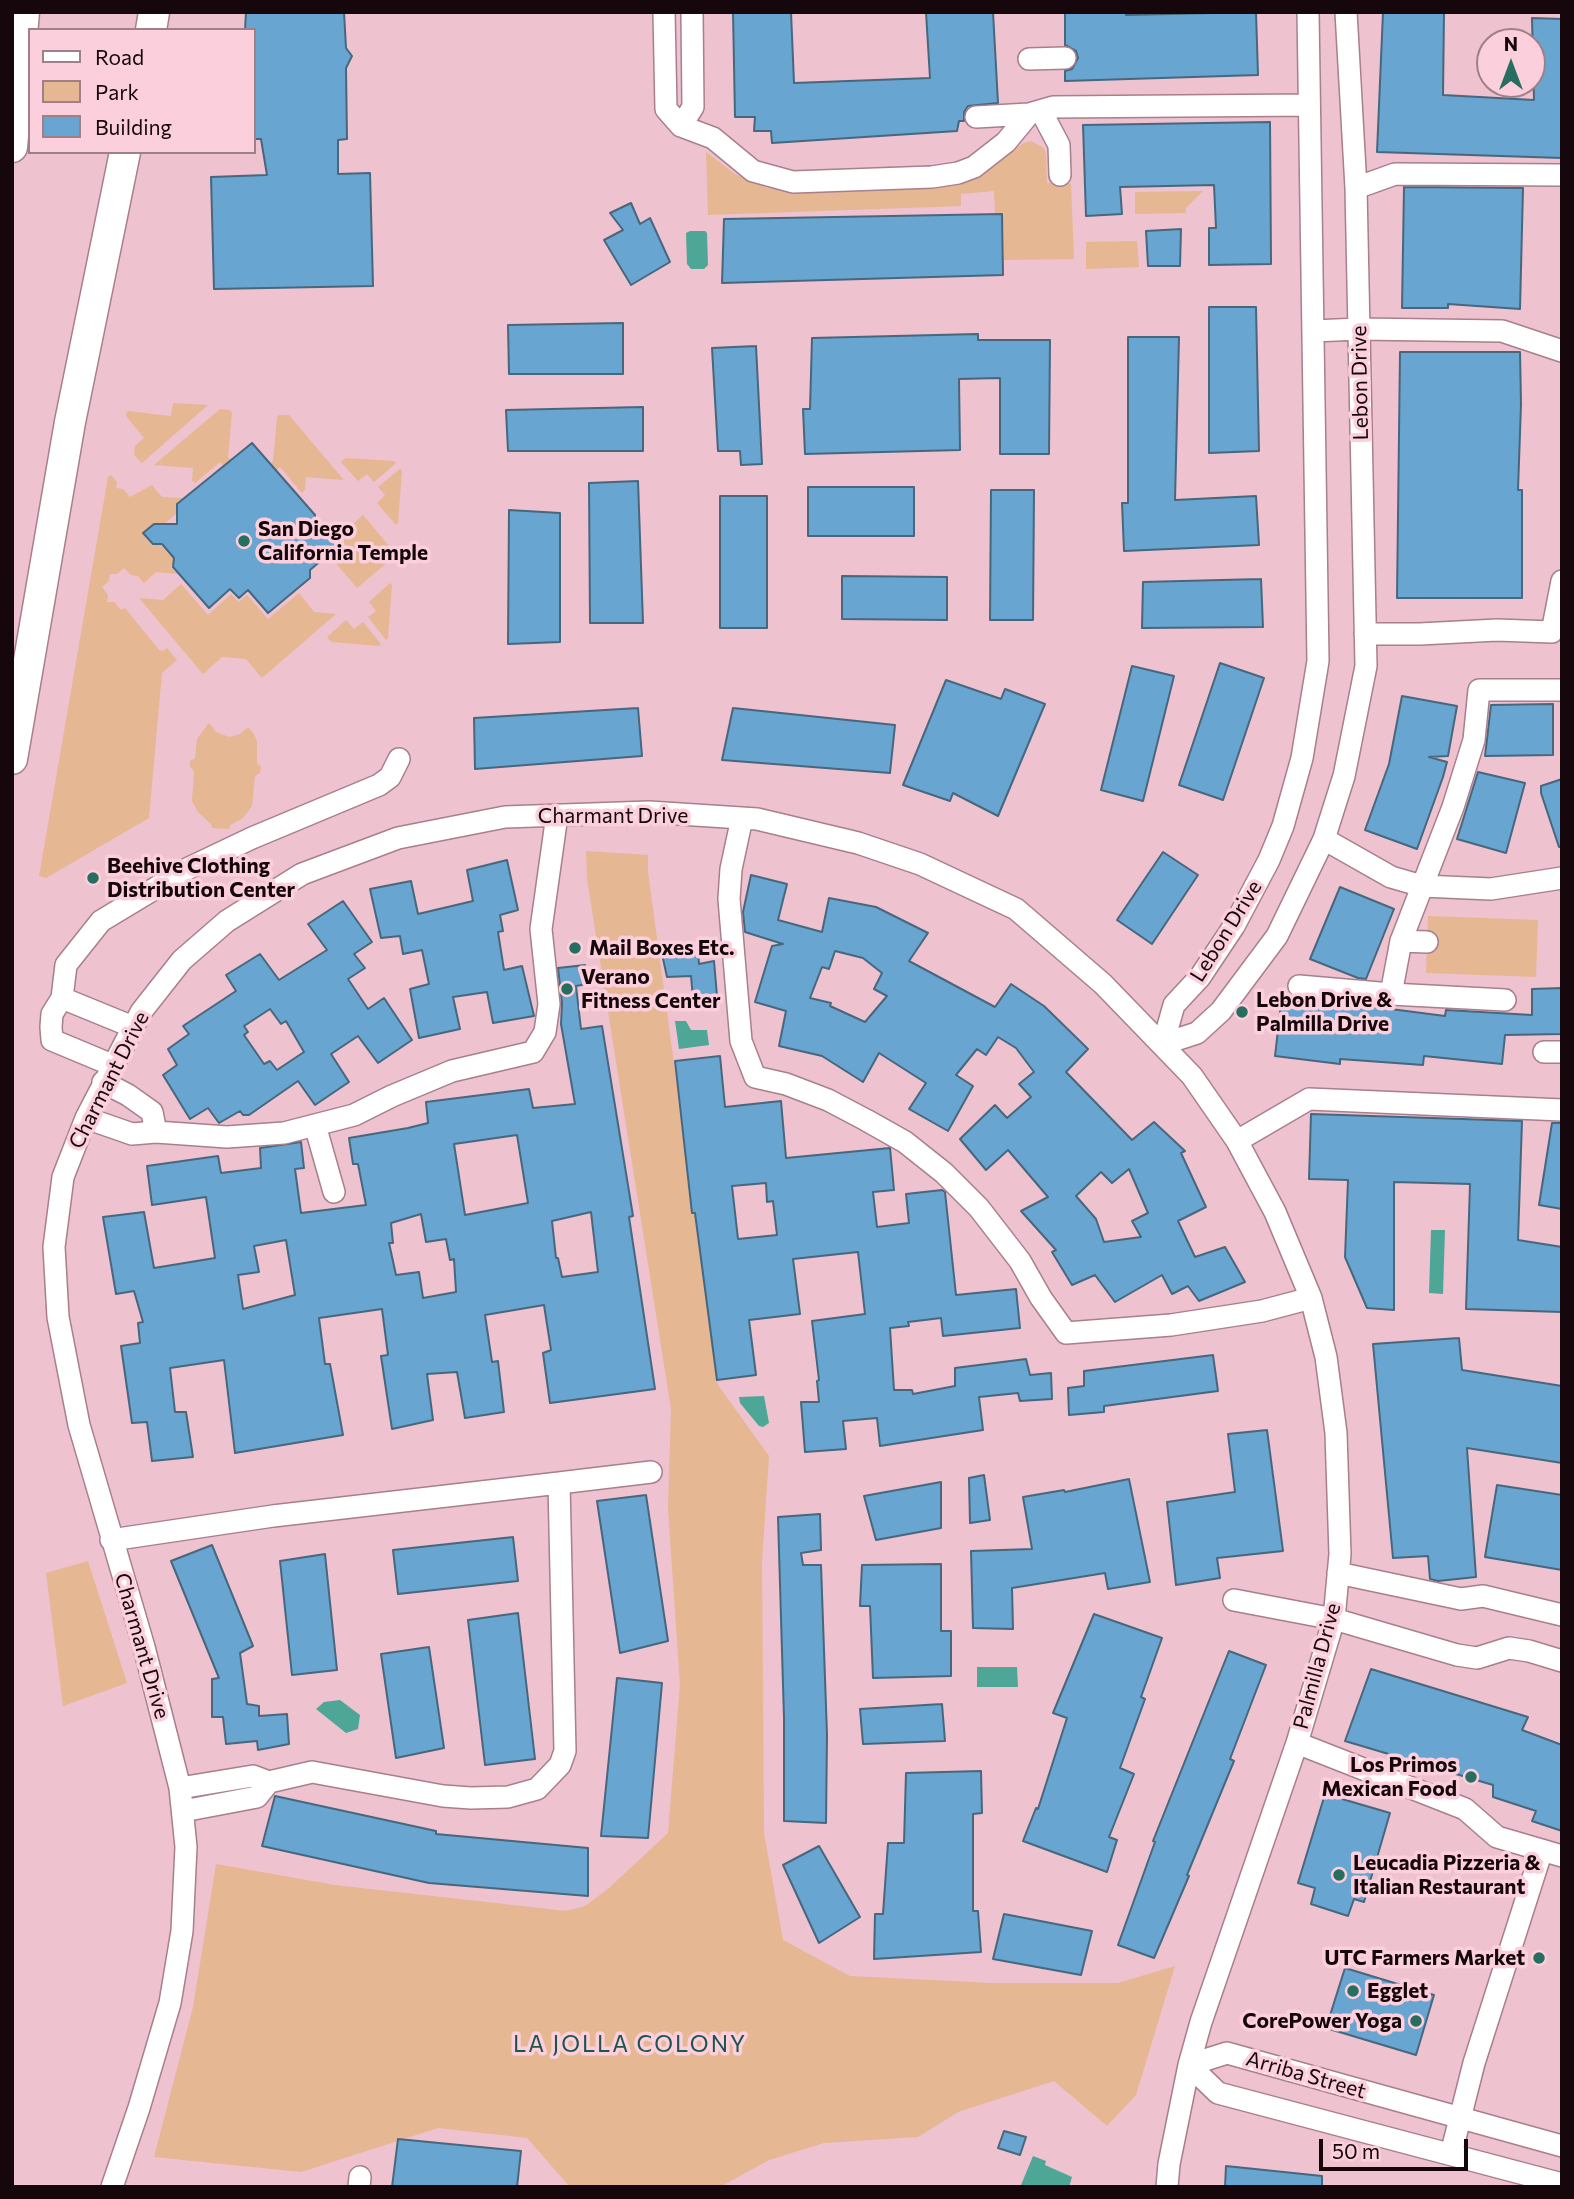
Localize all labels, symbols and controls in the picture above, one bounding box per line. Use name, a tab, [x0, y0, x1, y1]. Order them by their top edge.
legend	[28, 28, 256, 154]
north arrow	[1476, 28, 1546, 98]
text: N	[1504, 32, 1518, 55]
text: Road	[95, 44, 144, 69]
text: Park	[95, 79, 139, 104]
text: Building	[95, 114, 172, 139]
street label: Lebon Drive	[1346, 325, 1374, 441]
place label: San Diego California Temple	[258, 516, 428, 566]
marker: San Diego California Temple	[236, 533, 252, 549]
street label: Charmant Drive	[538, 803, 688, 829]
place label: Beehive Clothing Distribution Center	[107, 853, 295, 903]
marker: Beehive Clothing Distribution Center	[85, 870, 101, 886]
street label: Lebon Drive	[1185, 876, 1267, 986]
place label: Mail Boxes Etc.	[589, 935, 735, 961]
marker: Mail Boxes Etc.	[567, 940, 583, 956]
place label: Verano Fitness Center	[581, 964, 721, 1014]
marker: Verano Fitness Center	[559, 981, 575, 997]
place label: Lebon Drive & Palmilla Drive	[1256, 987, 1392, 1037]
marker: Lebon Drive & Palmilla Drive	[1234, 1004, 1250, 1020]
street label: Charmant Drive	[64, 1007, 154, 1153]
street label: Charmant Drive	[109, 1570, 175, 1722]
street label: Palmilla Drive	[1288, 1600, 1346, 1732]
place label: Los Primos Mexican Food	[1321, 1752, 1457, 1802]
marker: Los Primos Mexican Food	[1463, 1769, 1479, 1785]
place label: Leucadia Pizzeria & Italian Restaurant	[1353, 1850, 1540, 1900]
marker: Leucadia Pizzeria & Italian Restaurant	[1331, 1867, 1347, 1883]
place label: UTC Farmers Market	[1324, 1945, 1525, 1971]
marker: UTC Farmers Market	[1531, 1950, 1547, 1966]
place label: Egglet	[1367, 1978, 1428, 2004]
marker: Egglet	[1345, 1983, 1361, 1999]
place label: CorePower Yoga	[1242, 2008, 1402, 2034]
marker: CorePower Yoga	[1408, 2013, 1424, 2029]
district label: LA JOLLA COLONY	[515, 2030, 745, 2058]
street label: Arriba Street	[1243, 2046, 1369, 2104]
scale bar	[1322, 2126, 1471, 2170]
text: 50 m	[1332, 2138, 1380, 2163]

